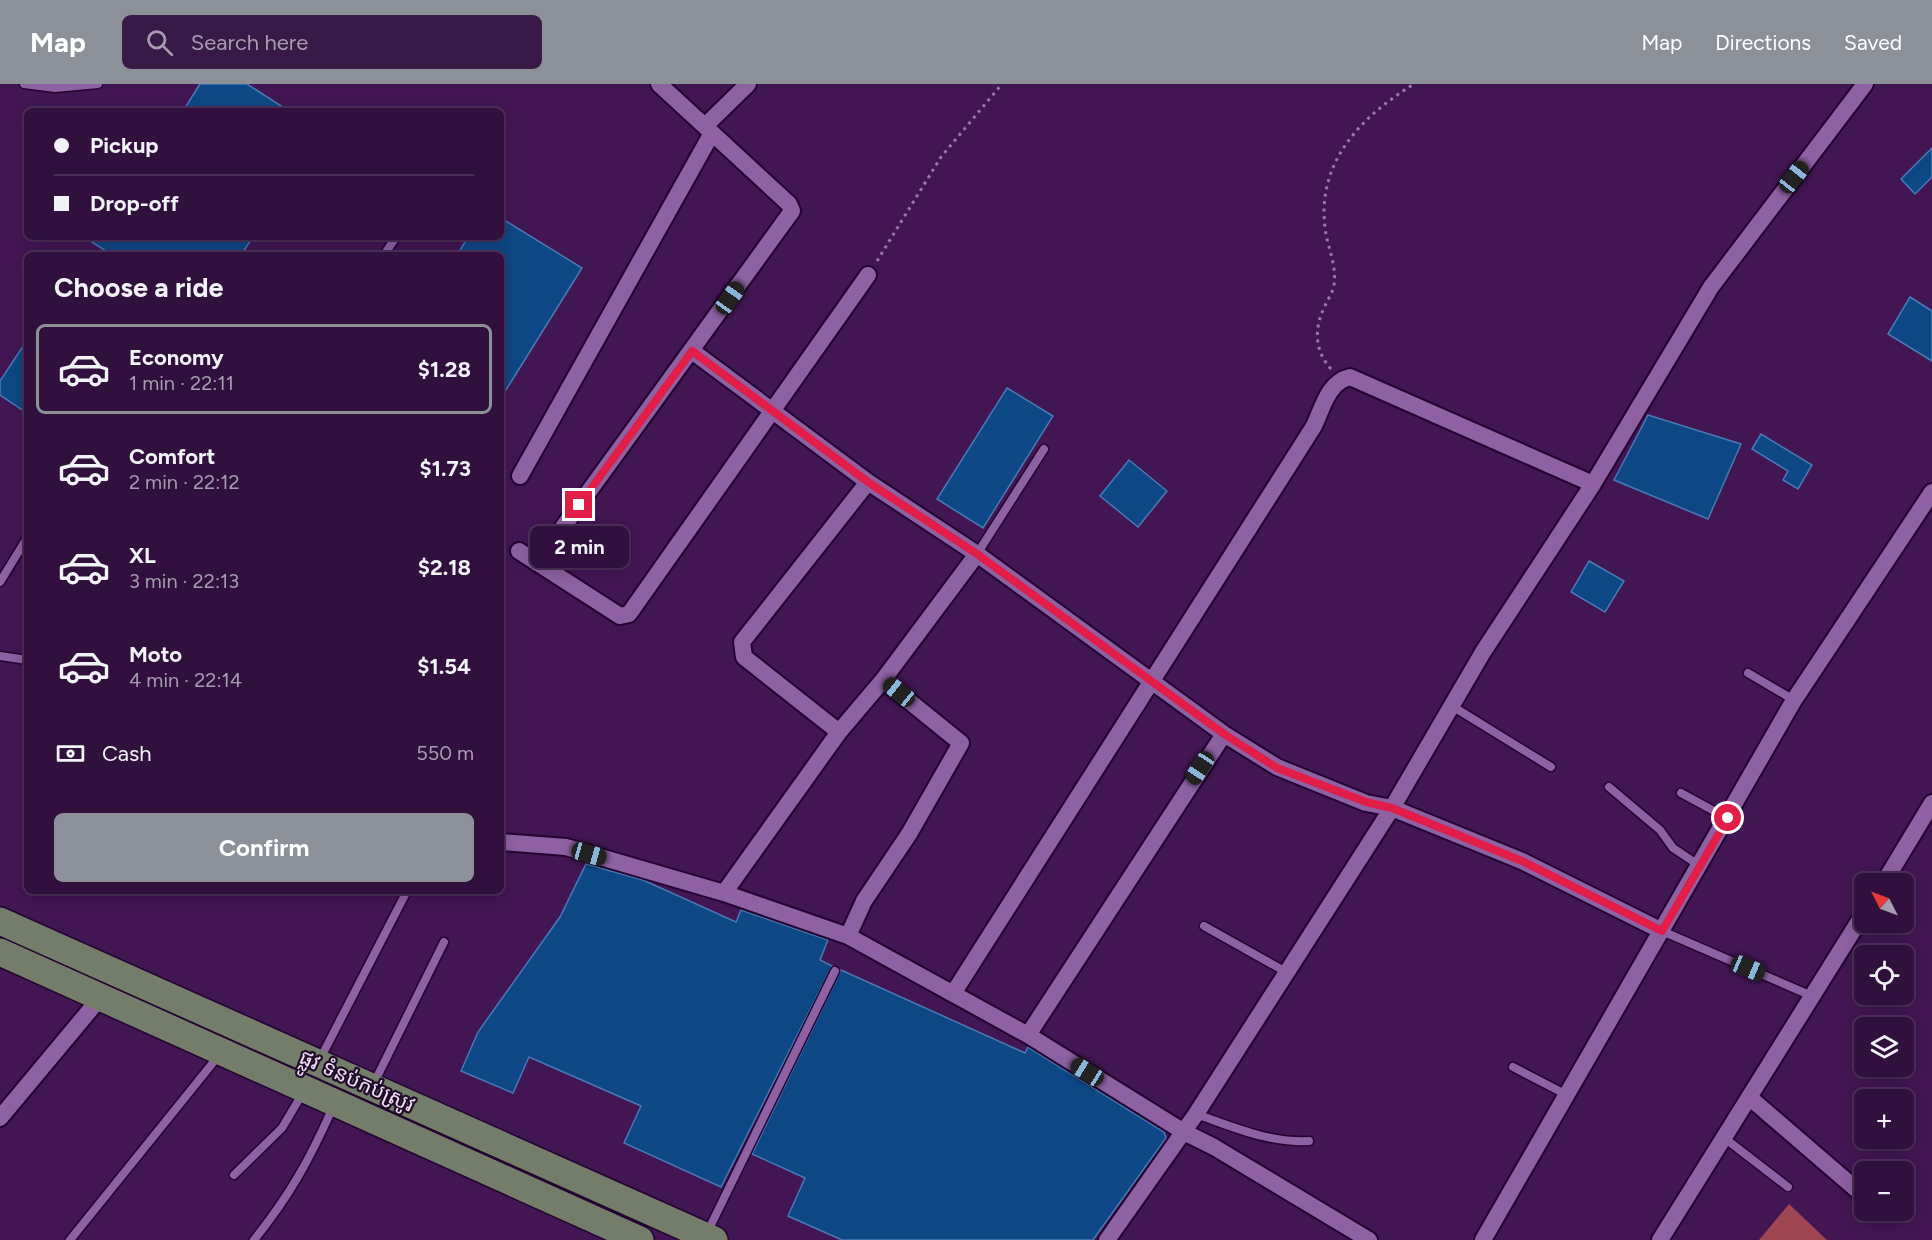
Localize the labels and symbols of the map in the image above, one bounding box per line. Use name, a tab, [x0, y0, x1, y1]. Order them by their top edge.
car	[1776, 157, 1812, 197]
car	[712, 278, 748, 318]
route end	[565, 491, 592, 518]
callout: 2 min	[530, 526, 628, 568]
car	[879, 674, 919, 710]
car	[1183, 748, 1217, 788]
route start	[1714, 804, 1741, 831]
car	[569, 840, 609, 868]
north arrow	[1854, 873, 1914, 933]
car	[1728, 953, 1768, 983]
street label: ផ្លូវ ទំនប់កប់ស្រូវ	[293, 1044, 419, 1124]
car	[1067, 1055, 1107, 1089]

